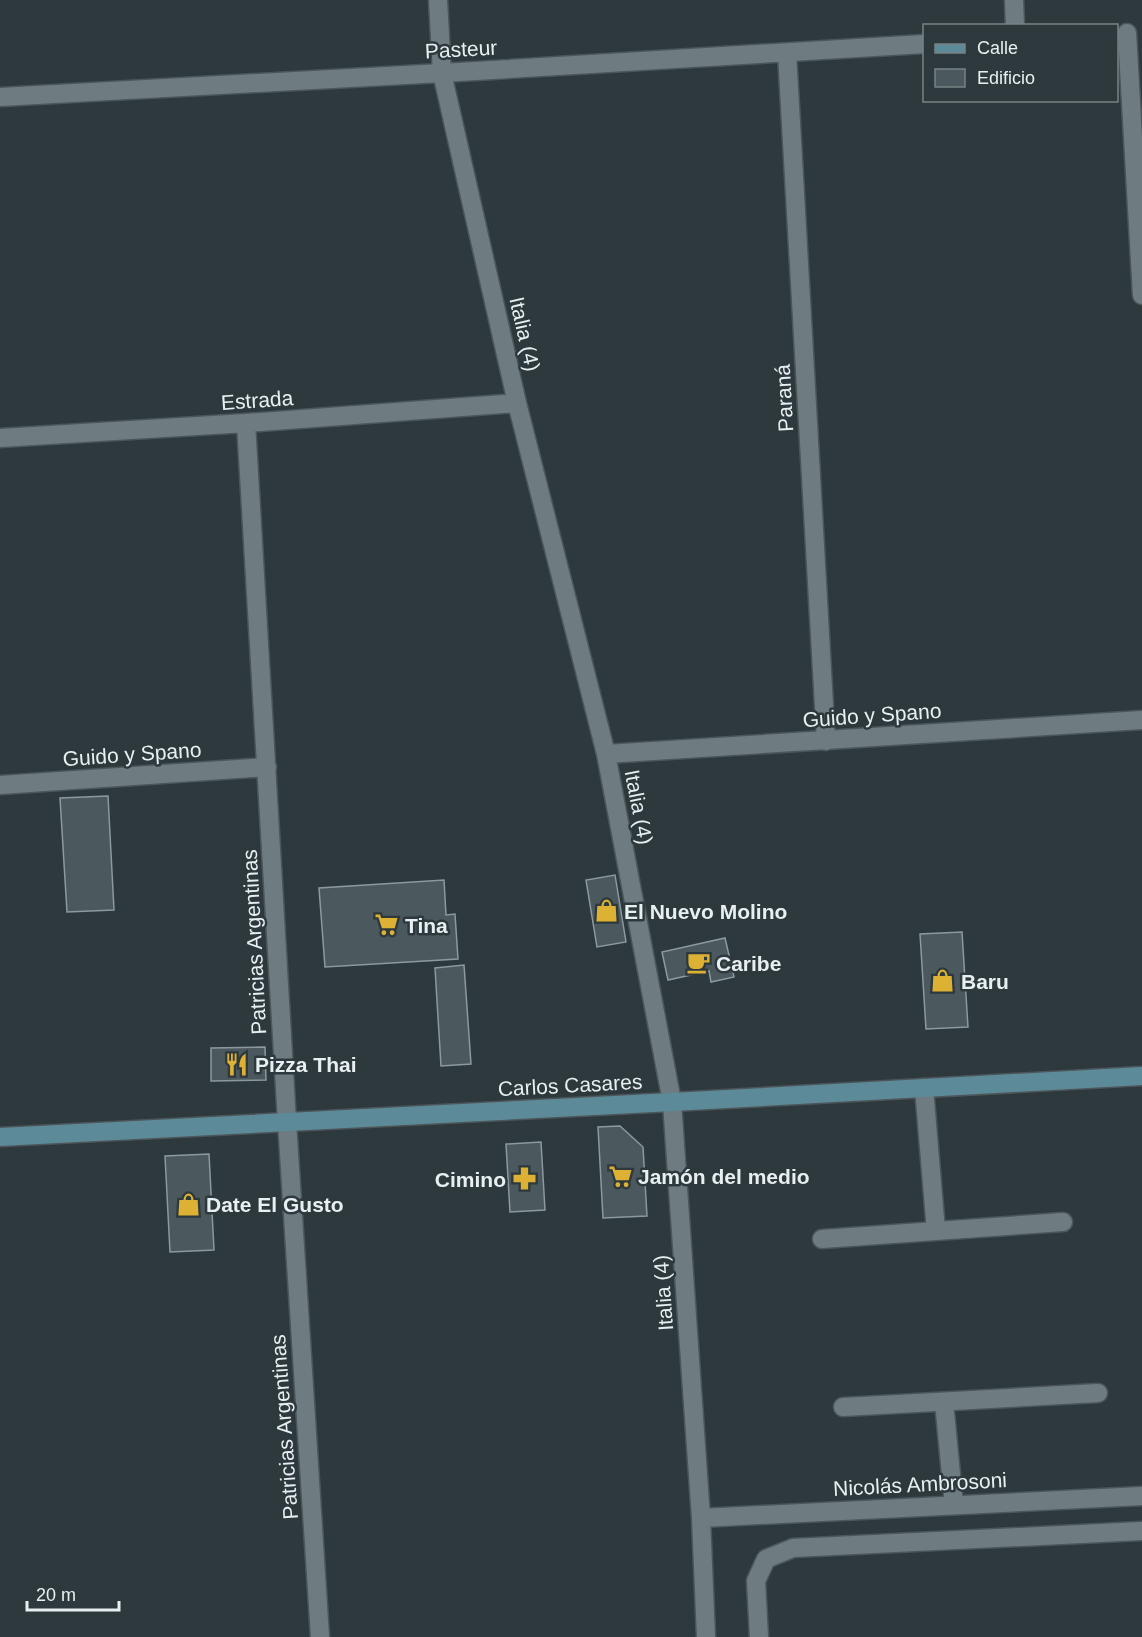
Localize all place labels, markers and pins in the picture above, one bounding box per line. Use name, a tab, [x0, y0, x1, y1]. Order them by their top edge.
shop icon: El Nuevo Molino	[593, 898, 619, 924]
place label: El Nuevo Molino	[624, 900, 787, 923]
supermarket icon: Tina	[374, 912, 400, 938]
place label: Tina	[405, 914, 448, 937]
cafe icon: Caribe	[685, 950, 711, 976]
place label: Caribe	[716, 952, 781, 975]
shop icon: Baru	[930, 968, 956, 994]
place label: Baru	[961, 970, 1009, 993]
restaurant icon: Pizza Thai	[224, 1051, 250, 1077]
place label: Pizza Thai	[255, 1053, 357, 1076]
supermarket icon: Jamón del medio	[607, 1163, 633, 1189]
place label: Jamón del medio	[638, 1165, 810, 1188]
pharmacy icon: Cimino	[511, 1166, 537, 1192]
place label: Cimino	[435, 1168, 506, 1191]
shop icon: Date El Gusto	[175, 1191, 201, 1217]
place label: Date El Gusto	[206, 1193, 344, 1216]

